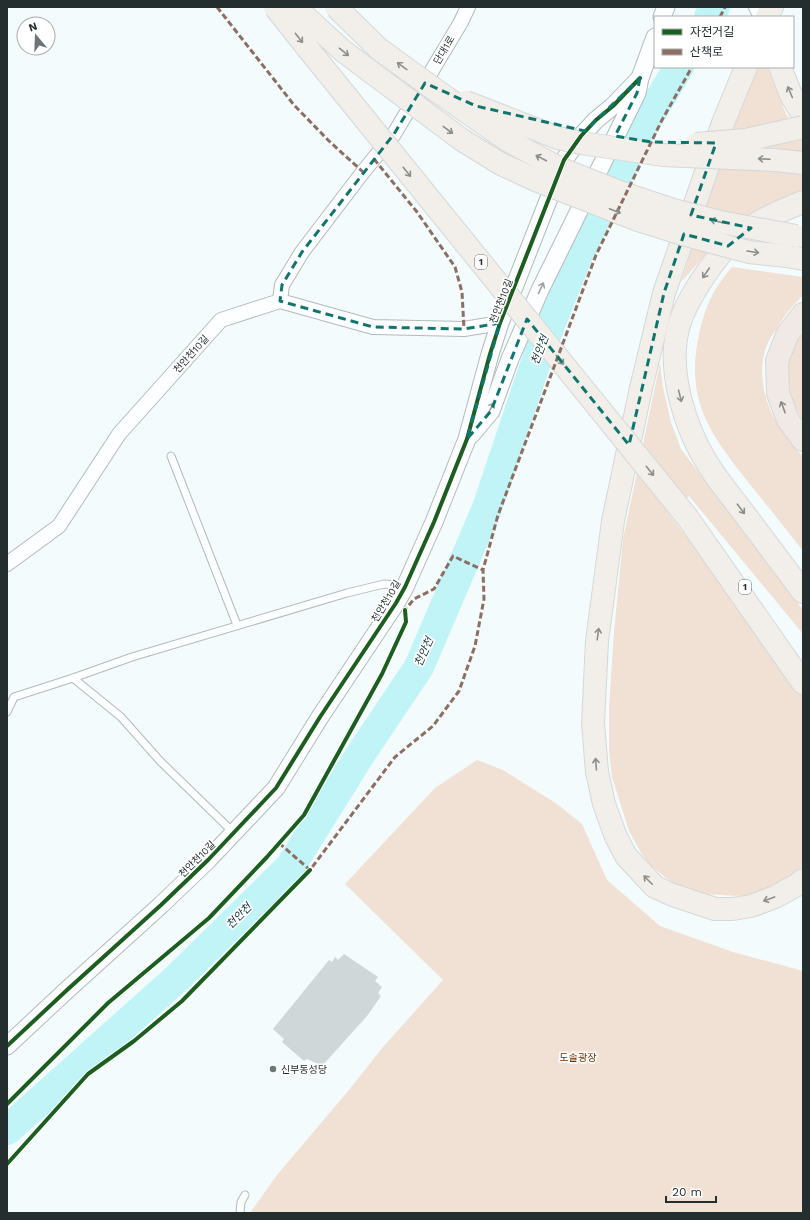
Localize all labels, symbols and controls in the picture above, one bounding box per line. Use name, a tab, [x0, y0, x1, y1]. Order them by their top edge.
north arrow	[16, 16, 56, 56]
legend	[654, 16, 794, 68]
text: N	[27, 20, 39, 34]
text: 자전거길	[690, 25, 734, 39]
one-way arrow	[295, 32, 303, 43]
street label: 단대1로	[431, 34, 457, 66]
text: 산책로	[690, 45, 723, 59]
one-way arrow	[339, 47, 350, 56]
one-way arrow	[397, 62, 408, 70]
one-way arrow	[786, 86, 793, 98]
one-way arrow	[443, 126, 454, 134]
one-way arrow	[536, 154, 548, 162]
one-way arrow	[758, 156, 771, 163]
one-way arrow	[403, 166, 412, 177]
one-way arrow	[608, 207, 620, 215]
one-way arrow	[710, 217, 723, 224]
one-way arrow	[746, 248, 759, 256]
road number: 1	[475, 255, 487, 269]
one-way arrow	[702, 268, 710, 279]
street label: 천안천10길	[487, 277, 515, 325]
one-way arrow	[538, 282, 545, 294]
water label: 천안천	[528, 332, 552, 367]
street label: 천안천10길	[171, 333, 211, 375]
one-way arrow	[555, 354, 564, 365]
one-way arrow	[677, 389, 684, 402]
one-way arrow	[778, 401, 786, 413]
one-way arrow	[488, 402, 495, 414]
one-way arrow	[646, 466, 655, 477]
one-way arrow	[737, 504, 745, 515]
street label: 천안천10길	[369, 578, 403, 624]
road number: 1	[739, 580, 751, 594]
one-way arrow	[594, 628, 602, 641]
water label: 천안천	[412, 634, 437, 669]
one-way arrow	[593, 758, 600, 771]
street label: 천안천10길	[177, 839, 217, 879]
one-way arrow	[643, 875, 653, 885]
one-way arrow	[764, 896, 776, 904]
water label: 천안천	[224, 899, 256, 931]
park label: 도솔광장	[560, 1052, 596, 1063]
marker: 신부동성당	[268, 1064, 278, 1074]
place label: 신부동성당	[281, 1064, 327, 1075]
scale bar	[666, 1178, 716, 1204]
text: 20 m	[672, 1185, 702, 1199]

